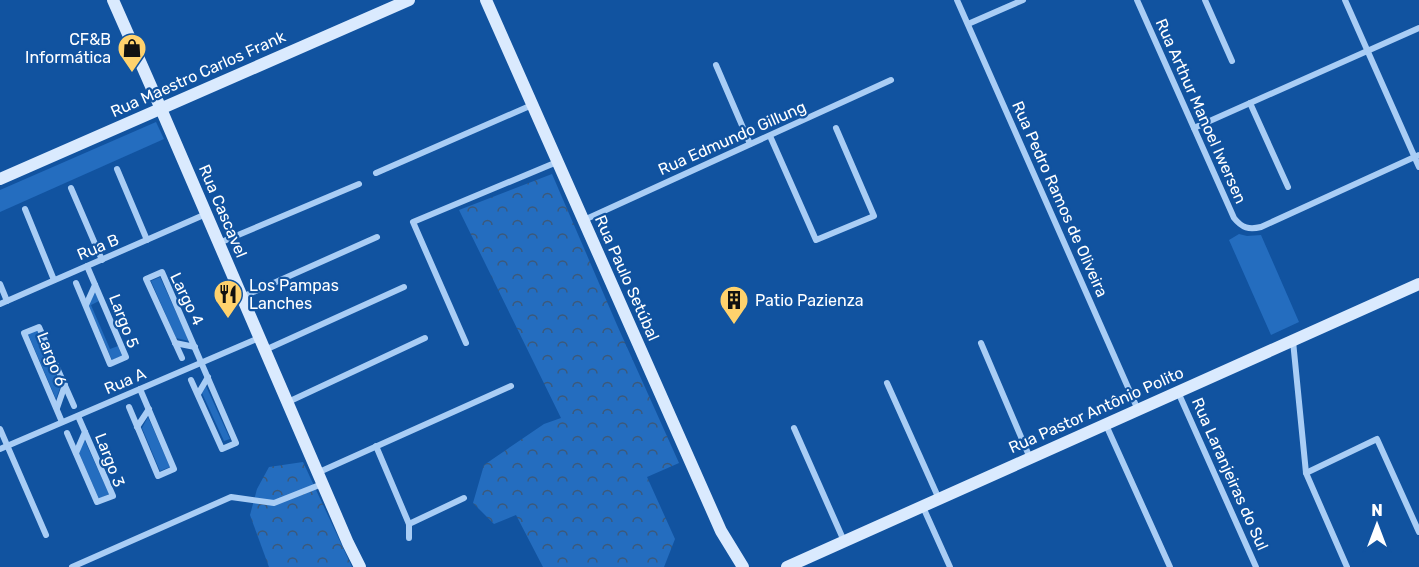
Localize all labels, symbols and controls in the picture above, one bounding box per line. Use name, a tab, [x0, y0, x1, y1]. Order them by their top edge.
street label: Rua Arthur Manoel Iwersen	[1152, 16, 1250, 206]
street label: Rua Maestro Carlos Frank	[108, 27, 289, 121]
place label: CF&B Informática	[25, 30, 111, 67]
shop icon: CF&B Informática	[116, 32, 148, 74]
street label: Rua Edmundo Gillung	[655, 97, 809, 179]
street label: Rua Pedro Ramos de Oliveira	[1008, 98, 1112, 300]
street label: Rua Cascavel	[195, 162, 251, 260]
street label: Rua Paulo Setúbal	[591, 212, 663, 344]
street label: Rua B	[74, 230, 122, 264]
street label: Largo 4	[166, 270, 208, 329]
place label: Los Pampas Lanches	[249, 276, 339, 313]
restaurant icon: Los Pampas Lanches	[212, 278, 244, 320]
building icon: Patio Pazienza	[718, 284, 750, 326]
street label: Largo 5	[105, 291, 143, 351]
place label: Patio Pazienza	[755, 291, 864, 310]
street label: Largo 6	[33, 329, 71, 389]
street label: Rua Pastor Antônio Polito	[1006, 363, 1186, 457]
street label: Rua A	[101, 364, 149, 398]
street label: Rua Laranjeiras do Sul	[1188, 395, 1272, 553]
street label: Largo 3	[91, 430, 129, 490]
north arrow	[1347, 495, 1407, 555]
text: N	[1371, 501, 1383, 520]

